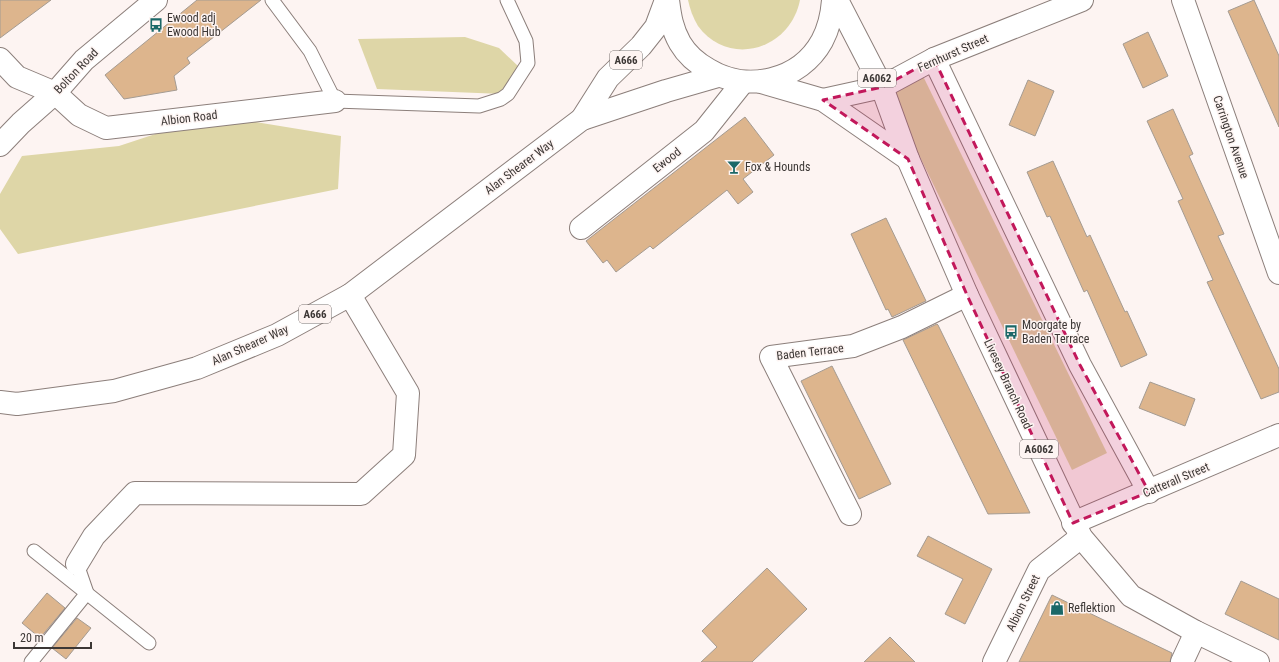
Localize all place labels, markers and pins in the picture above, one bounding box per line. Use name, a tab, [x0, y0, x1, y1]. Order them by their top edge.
place label: Ewood adj Ewood Hub	[167, 11, 221, 39]
bus stop icon: Ewood adj Ewood Hub	[148, 17, 164, 33]
bar icon: Fox & Hounds	[726, 159, 742, 175]
place label: Fox & Hounds	[745, 160, 810, 174]
place label: Moorgate by Baden Terrace	[1022, 318, 1090, 346]
bus stop icon: Moorgate by Baden Terrace	[1003, 324, 1019, 340]
shop icon: Reflektion	[1049, 600, 1065, 616]
place label: Reflektion	[1068, 601, 1115, 615]

